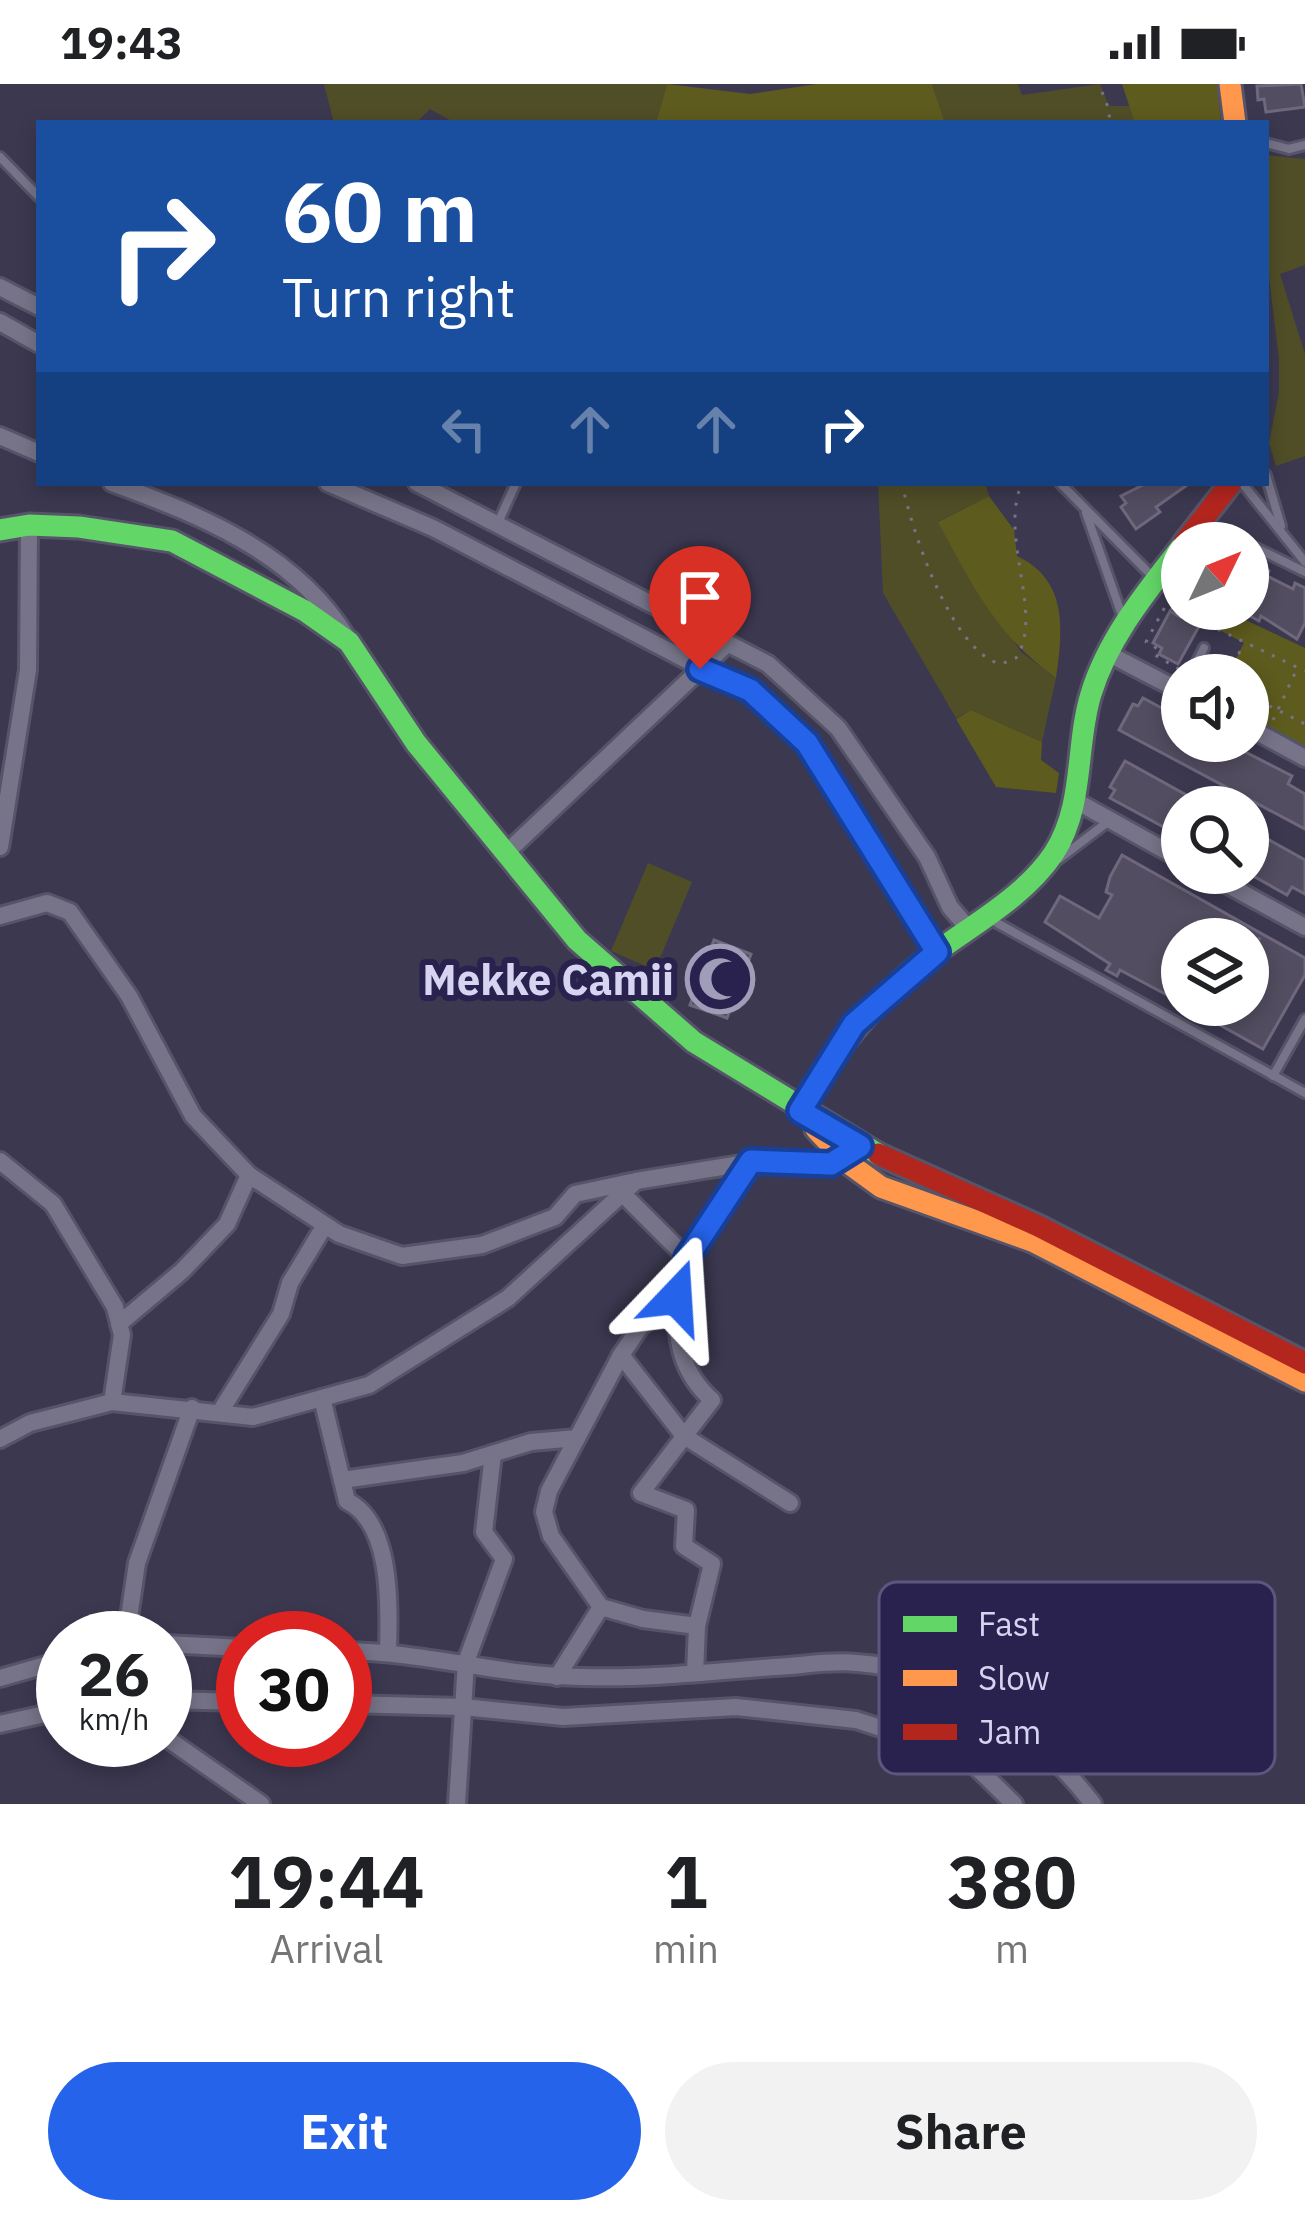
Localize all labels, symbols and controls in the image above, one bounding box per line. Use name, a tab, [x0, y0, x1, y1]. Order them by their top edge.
text: 19:43	[60, 13, 183, 71]
text: 60 m	[282, 156, 478, 265]
icon: right	[84, 168, 240, 324]
text: Turn right	[282, 262, 516, 332]
icon: left	[431, 396, 497, 462]
icon: ahead	[557, 396, 623, 462]
icon: ahead	[683, 396, 749, 462]
icon: right	[809, 396, 875, 462]
north arrow	[1161, 522, 1269, 630]
map controls	[1161, 522, 1269, 1026]
pin	[649, 546, 751, 669]
icon: arrive	[667, 564, 733, 630]
button: sound	[1161, 654, 1269, 762]
button: search	[1161, 786, 1269, 894]
button: layers	[1161, 918, 1269, 1026]
mosque icon: Mekke Camii	[685, 944, 755, 1014]
place label: Mekke Camii	[422, 952, 674, 1007]
position arrow	[613, 1234, 739, 1360]
legend	[879, 1582, 1275, 1774]
text: Fast	[978, 1602, 1040, 1645]
speed limit sign: 30	[216, 1611, 372, 1767]
text: 26	[78, 1634, 150, 1713]
text: Slow	[978, 1656, 1050, 1699]
text: km/h	[79, 1699, 149, 1738]
text: Jam	[978, 1710, 1041, 1753]
text: 19:44	[228, 1834, 425, 1928]
text: 1	[664, 1834, 708, 1928]
text: 380	[947, 1834, 1077, 1928]
text: Arrival	[270, 1923, 383, 1974]
text: min	[653, 1923, 719, 1974]
text: m	[995, 1923, 1029, 1974]
button: Exit	[48, 2062, 641, 2200]
button: Share	[665, 2062, 1257, 2200]

